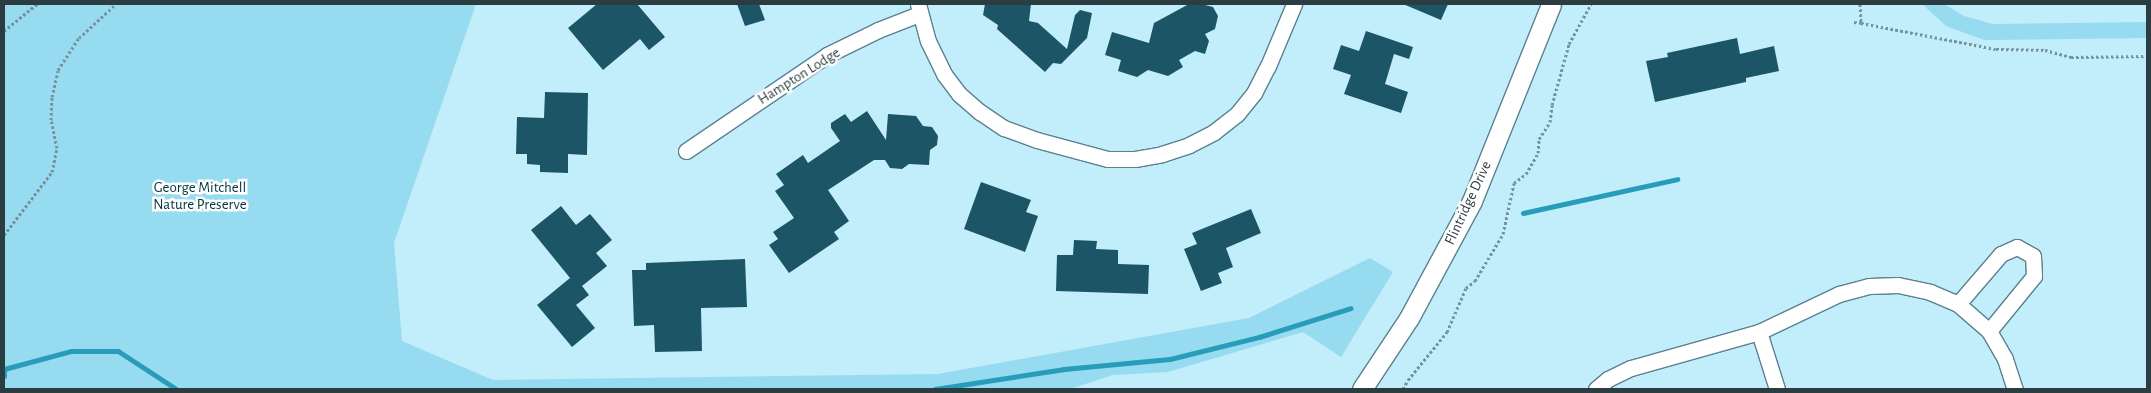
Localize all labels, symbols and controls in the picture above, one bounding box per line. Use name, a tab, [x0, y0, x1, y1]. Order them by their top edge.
street label: Hampton Lodge	[754, 44, 844, 108]
street label: Flintridge Drive	[1441, 158, 1495, 248]
park label: George Mitchell Nature Preserve	[153, 178, 247, 213]

